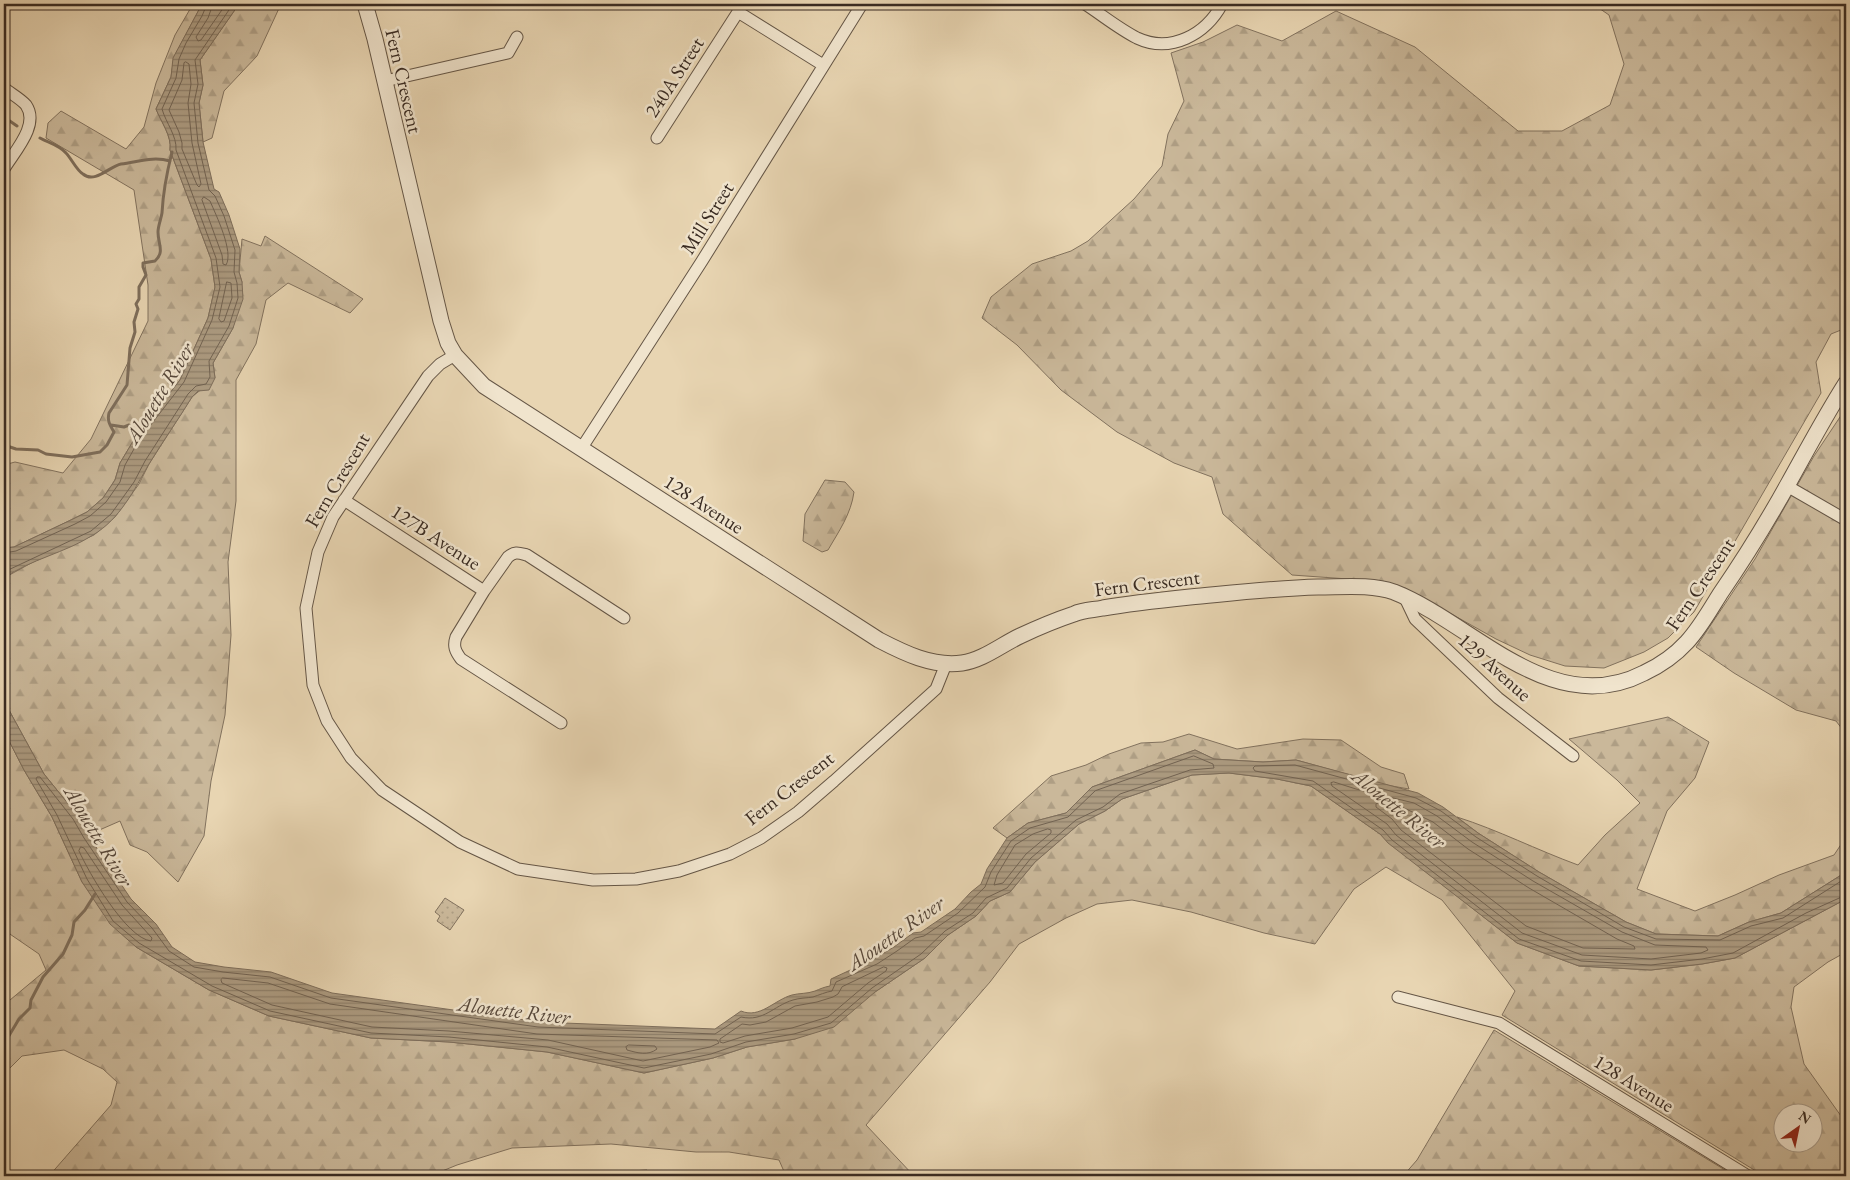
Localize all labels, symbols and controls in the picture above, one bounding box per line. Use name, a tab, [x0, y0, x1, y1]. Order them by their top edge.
street label: Fern Crescent	[379, 26, 429, 136]
street label: 240A Street	[638, 31, 710, 122]
street label: Mill Street	[675, 176, 740, 259]
water label: Alouette River	[117, 337, 200, 450]
street label: Fern Crescent	[299, 427, 376, 532]
street label: 128 Avenue	[659, 469, 749, 540]
street label: 127B Avenue	[386, 498, 486, 576]
street label: Fern Crescent	[1660, 532, 1741, 635]
street label: Fern Crescent	[1093, 564, 1202, 602]
street label: 129 Avenue	[1453, 627, 1537, 707]
street label: Fern Crescent	[739, 745, 839, 831]
water label: Alouette River	[1345, 761, 1452, 855]
water label: Alouette River	[57, 779, 140, 892]
water label: Alouette River	[839, 889, 950, 978]
water label: Alouette River	[454, 989, 573, 1030]
street label: 128 Avenue	[1589, 1048, 1679, 1118]
north arrow	[1772, 1102, 1822, 1152]
text: N	[1795, 1106, 1815, 1128]

